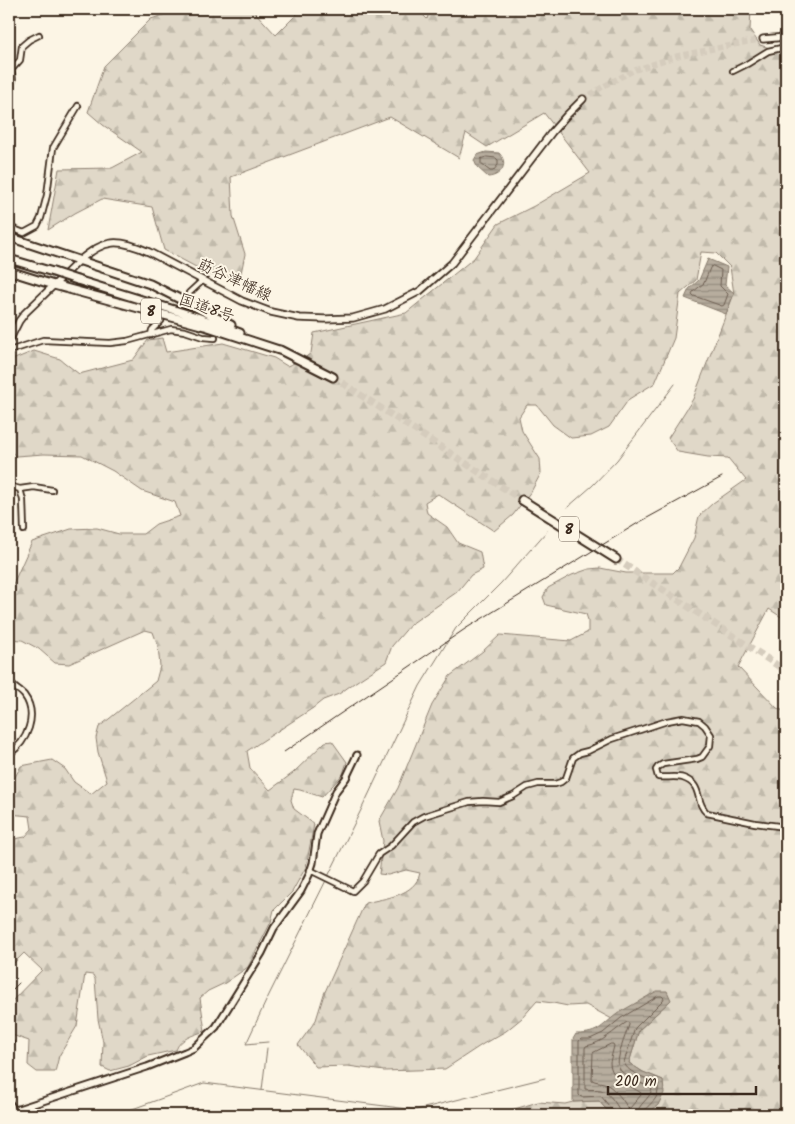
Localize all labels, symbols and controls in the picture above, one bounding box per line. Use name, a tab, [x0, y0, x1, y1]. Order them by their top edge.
street label: 莇谷津幡線	[193, 252, 276, 309]
street label: 国道8号	[175, 287, 238, 330]
road number: 8	[141, 298, 161, 324]
road number: 8	[559, 516, 579, 542]
scale bar	[608, 1064, 755, 1096]
text: 200 m	[615, 1070, 657, 1094]

